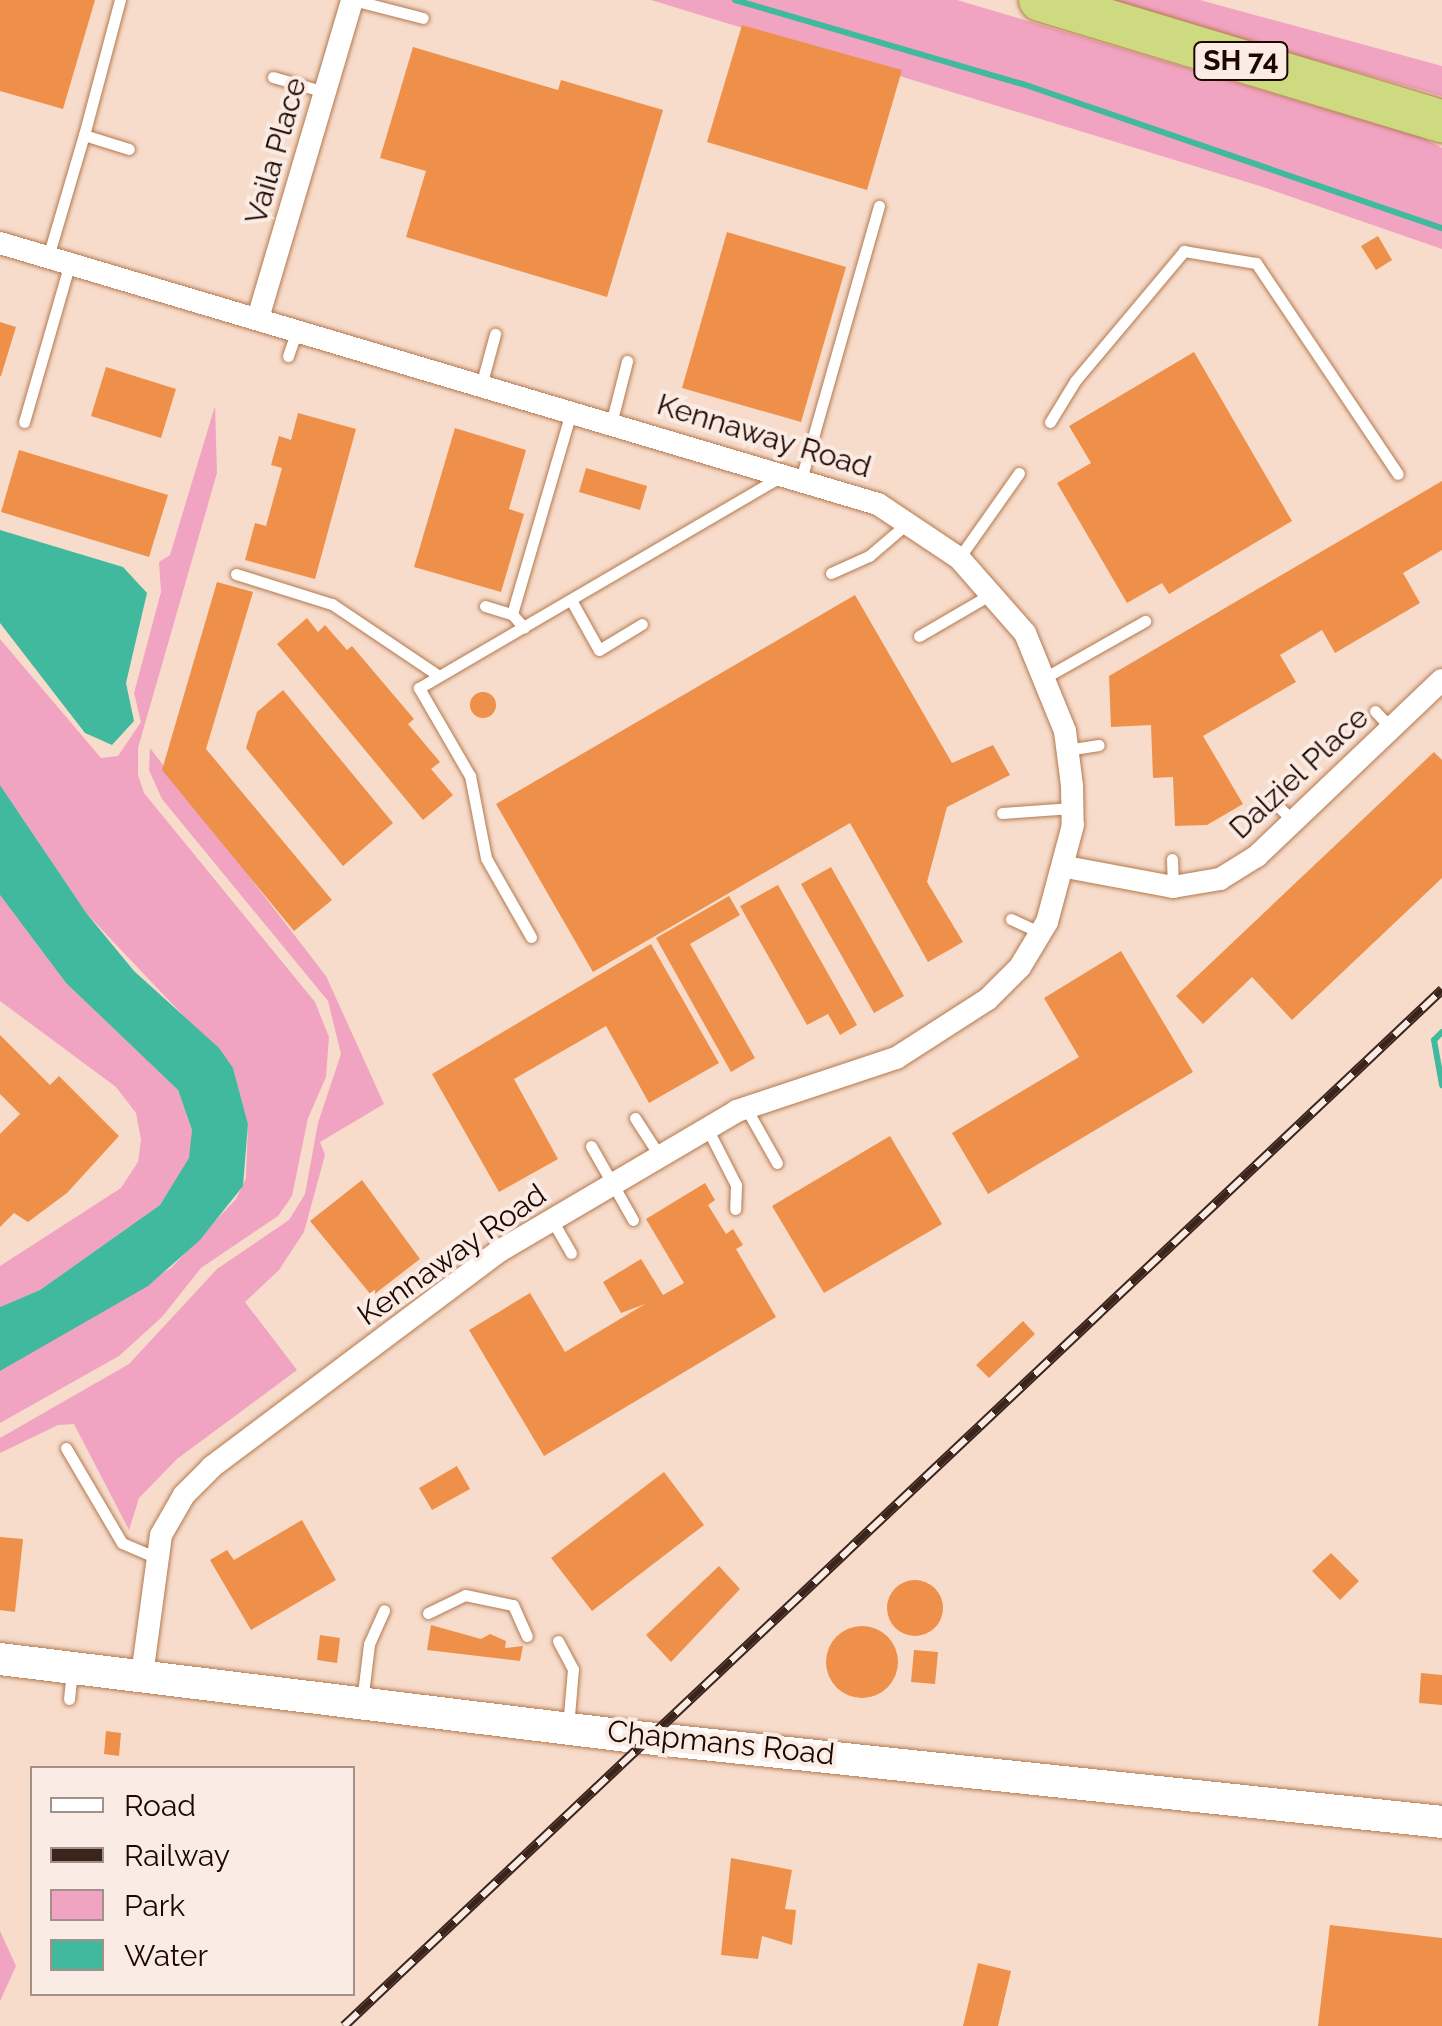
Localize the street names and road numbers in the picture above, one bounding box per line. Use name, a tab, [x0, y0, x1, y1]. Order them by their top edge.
road number: SH 74	[1191, 38, 1291, 84]
street label: Vaila Place	[238, 73, 314, 229]
street label: Kennaway Road	[652, 386, 876, 486]
street label: Dalziel Place	[1222, 699, 1376, 847]
street label: Kennaway Road	[351, 1176, 553, 1334]
street label: Chapmans Road	[606, 1713, 836, 1773]

